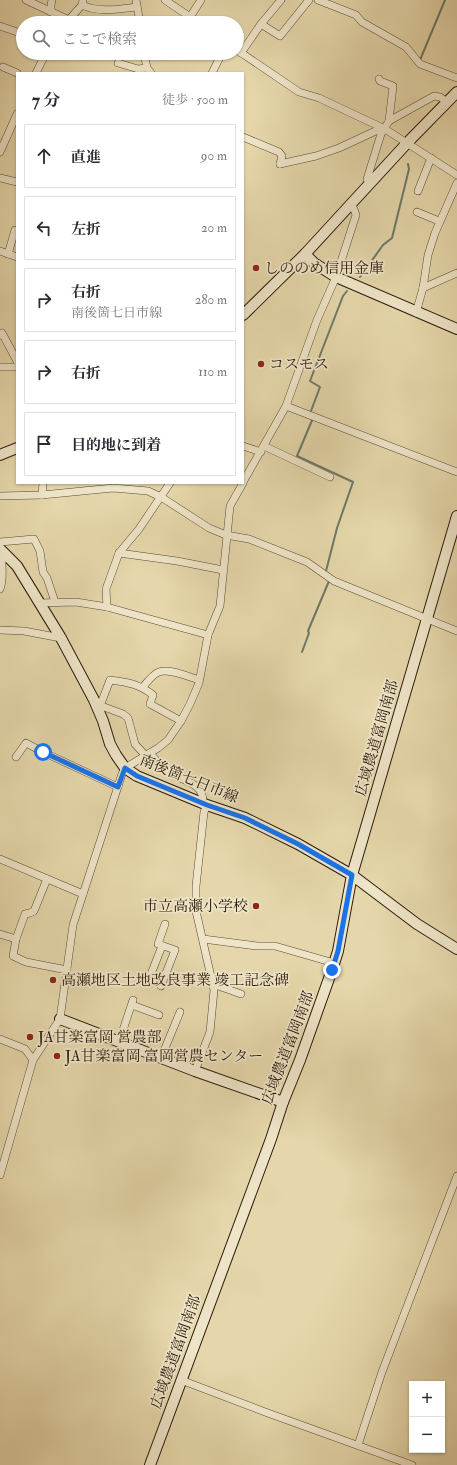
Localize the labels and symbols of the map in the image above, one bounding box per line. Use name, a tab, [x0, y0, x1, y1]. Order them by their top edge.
place label: しののめ信用金庫	[264, 259, 384, 278]
marker: しののめ信用金庫	[251, 263, 261, 273]
place label: コスモス	[269, 355, 329, 374]
marker: コスモス	[256, 359, 266, 369]
street label: 広域農道富岡南部	[351, 678, 403, 798]
route start	[34, 743, 52, 761]
street label: 南後箇七日市線	[137, 751, 241, 807]
place label: 市立高瀬小学校	[143, 897, 248, 916]
marker: 市立高瀬小学校	[251, 901, 261, 911]
route end	[323, 961, 341, 979]
place label: 高瀬地区土地改良事業 竣工記念碑	[61, 971, 289, 990]
marker: 高瀬地区土地改良事業 竣工記念碑	[48, 975, 58, 985]
street label: 広域農道富岡南部	[258, 989, 318, 1107]
place label: JA甘楽富岡 営農部	[37, 1028, 162, 1048]
marker: JA甘楽富岡 営農部	[25, 1032, 35, 1042]
place label: JA甘楽富岡 富岡営農センター	[64, 1047, 263, 1067]
marker: JA甘楽富岡 富岡営農センター	[52, 1051, 62, 1061]
street label: 広域農道富岡南部	[147, 1292, 205, 1412]

